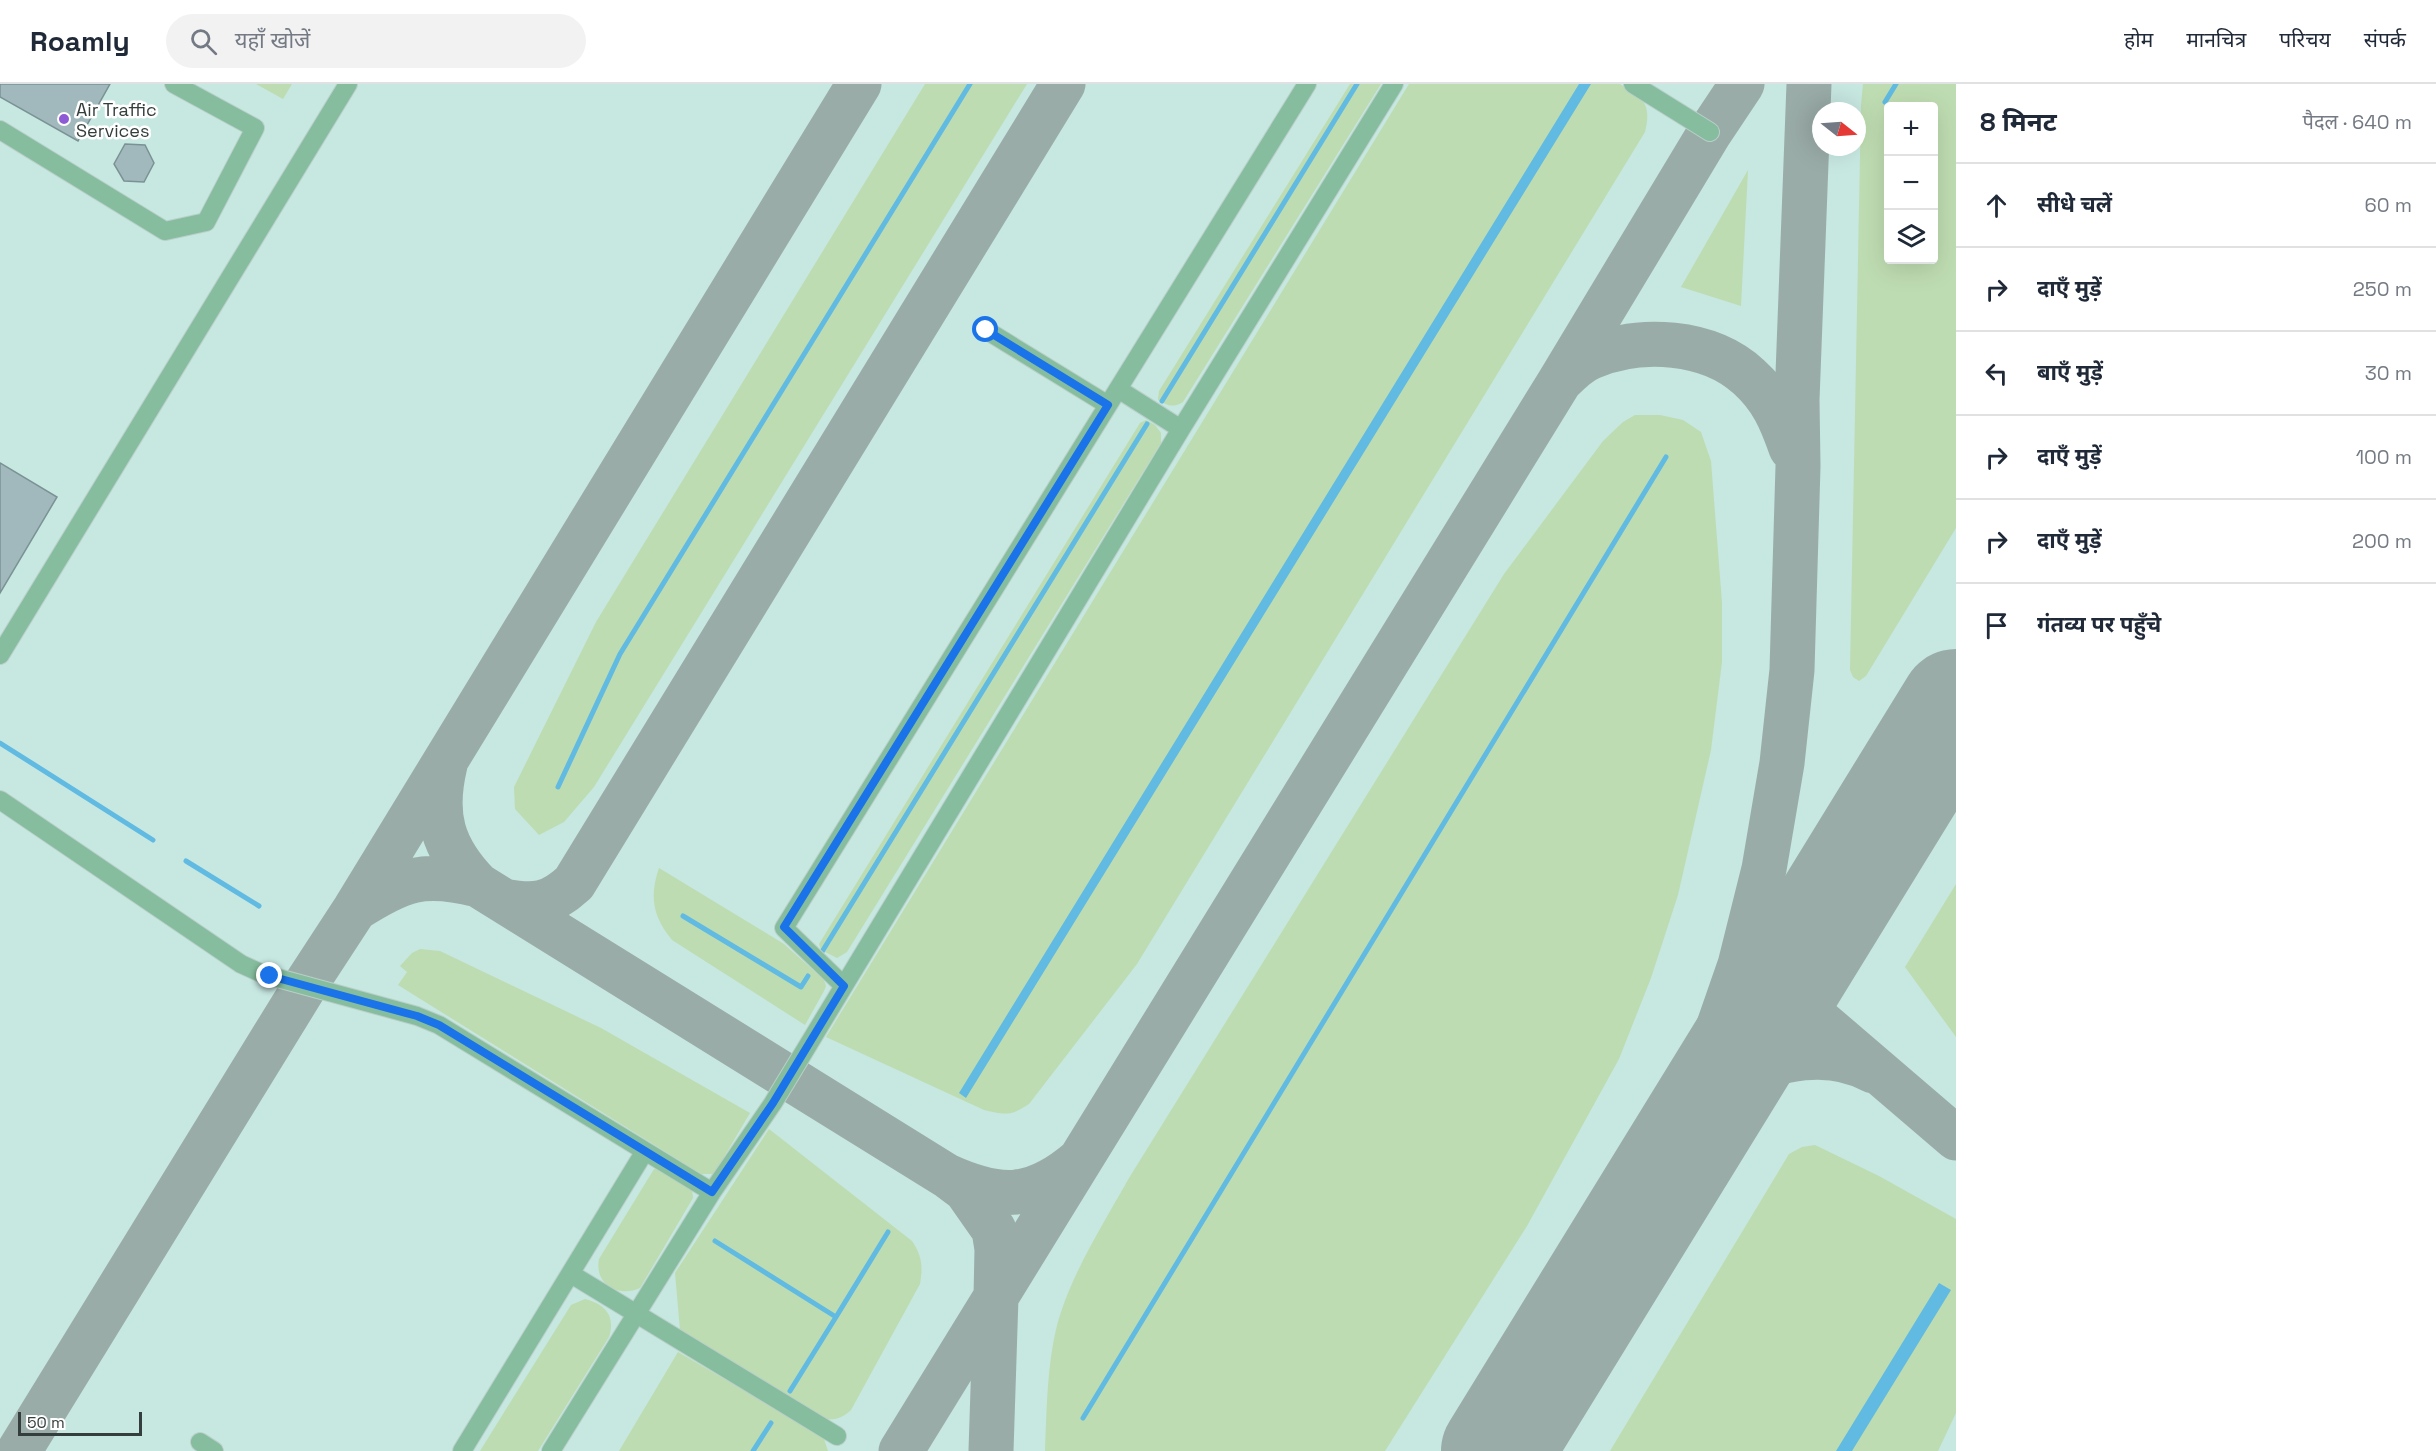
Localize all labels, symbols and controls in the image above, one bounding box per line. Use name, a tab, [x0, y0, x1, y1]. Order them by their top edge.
search box	[166, 14, 586, 68]
text: Roamly	[30, 23, 130, 59]
icon: search	[187, 25, 220, 58]
text: यहाँ खोजें	[235, 26, 310, 54]
text: होम	[2124, 26, 2153, 53]
text: मानचित्र	[2186, 26, 2246, 53]
text: परिचय	[2279, 26, 2331, 53]
text: संपर्क	[2364, 26, 2406, 53]
place label: Air Traffic Services	[76, 98, 157, 142]
north arrow	[1812, 102, 1866, 156]
map controls	[1884, 102, 1938, 264]
button: +	[1884, 102, 1938, 156]
text: 8 मिनट	[1980, 105, 2057, 139]
text: पैदल · 640 m	[2303, 109, 2412, 135]
marker: Air Traffic Services	[57, 112, 71, 126]
button: −	[1884, 156, 1938, 210]
icon: ahead	[1980, 189, 2013, 222]
text: सीधे चलें	[2037, 190, 2112, 218]
text: 60 m	[2365, 192, 2412, 218]
button: layers	[1884, 210, 1938, 264]
icon: right	[1980, 273, 2013, 306]
text: दाएँ मुड़ें	[2037, 274, 2102, 302]
text: 250 m	[2353, 276, 2412, 302]
route start	[972, 316, 998, 342]
icon: left	[1980, 357, 2013, 390]
text: बाएँ मुड़ें	[2037, 358, 2103, 386]
text: 30 m	[2365, 360, 2412, 386]
icon: right	[1980, 441, 2013, 474]
text: दाएँ मुड़ें	[2037, 442, 2102, 470]
text: 100 m	[2356, 444, 2412, 470]
icon: right	[1980, 525, 2013, 558]
text: दाएँ मुड़ें	[2037, 526, 2102, 554]
text: 200 m	[2352, 528, 2412, 554]
icon: arrive	[1980, 609, 2013, 642]
text: गंतव्य पर पहुँचे	[2037, 610, 2161, 638]
route end	[256, 962, 282, 988]
scale bar	[18, 1409, 142, 1436]
text: 50 m	[27, 1412, 65, 1433]

